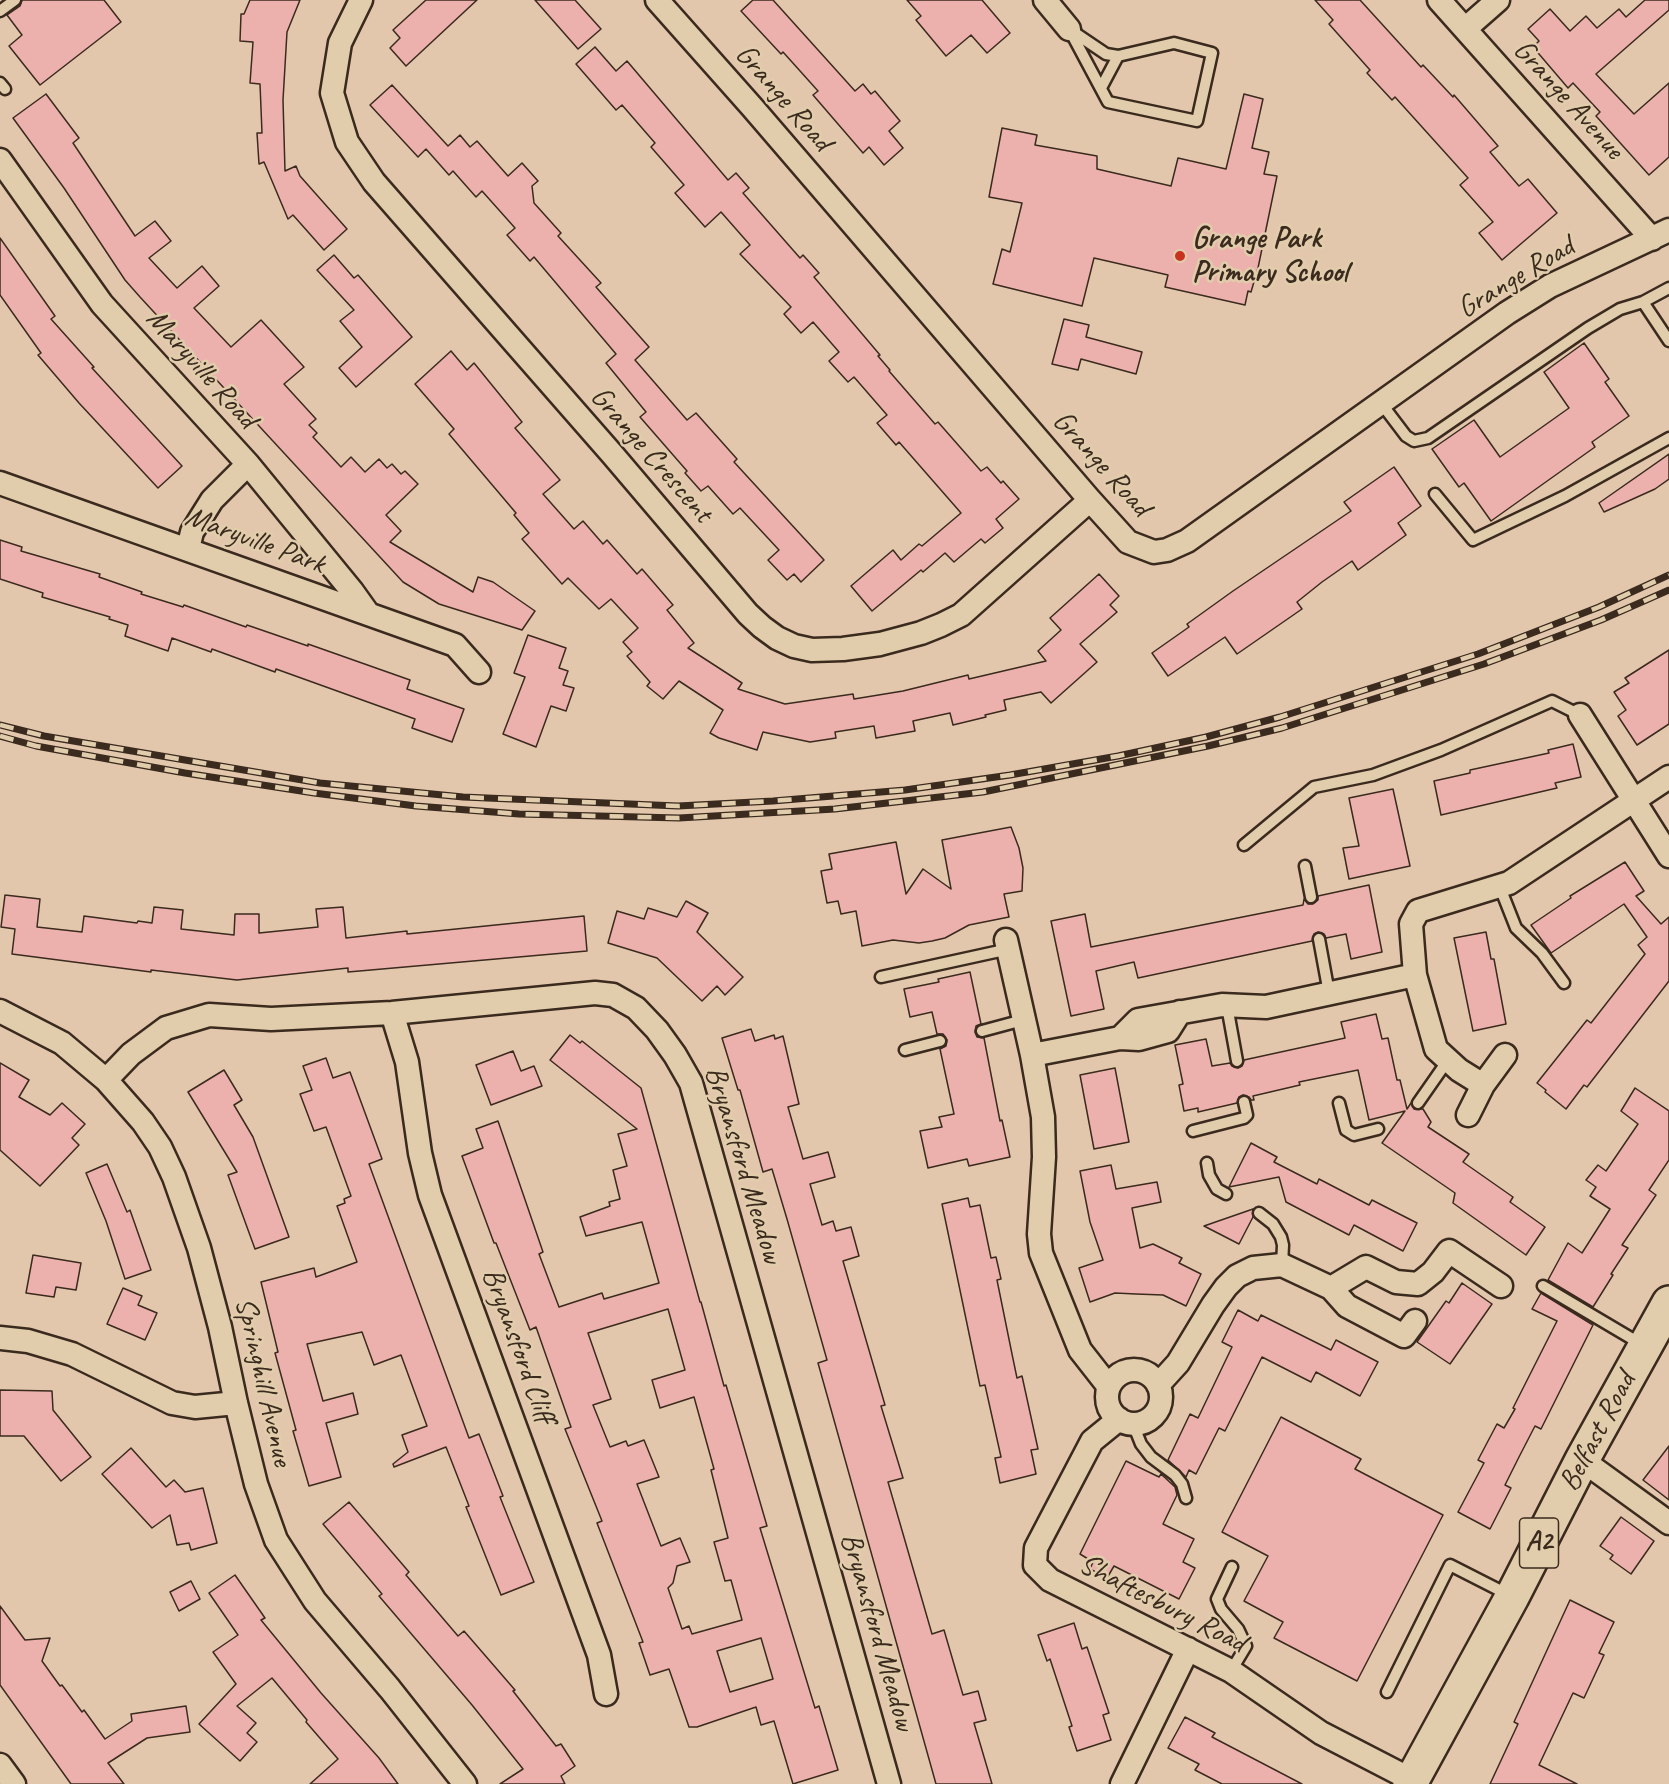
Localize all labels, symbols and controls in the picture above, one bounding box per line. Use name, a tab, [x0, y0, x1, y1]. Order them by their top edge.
street label: Grange Avenue	[1505, 33, 1631, 167]
street label: Grange Road	[727, 37, 839, 159]
place label: Grange Park Primary School	[1192, 221, 1348, 292]
street label: Grange Road	[1451, 229, 1581, 327]
marker: Grange Park Primary School	[1173, 249, 1187, 263]
street label: Maryville Road	[138, 302, 264, 436]
street label: Grange Crescent	[582, 379, 720, 531]
street label: Grange Road	[1044, 404, 1158, 524]
street label: Maryville Park	[180, 499, 330, 583]
street label: Bryansford Meadow	[696, 1062, 790, 1268]
street label: Bryansford Cliff	[473, 1263, 563, 1429]
street label: Springhill Avenue	[226, 1294, 300, 1470]
street label: Belfast Road	[1552, 1367, 1644, 1497]
road number: A2	[1520, 1518, 1558, 1568]
street label: Bryansford Meadow	[832, 1529, 922, 1735]
street label: Shaftesbury Road	[1073, 1547, 1251, 1661]

